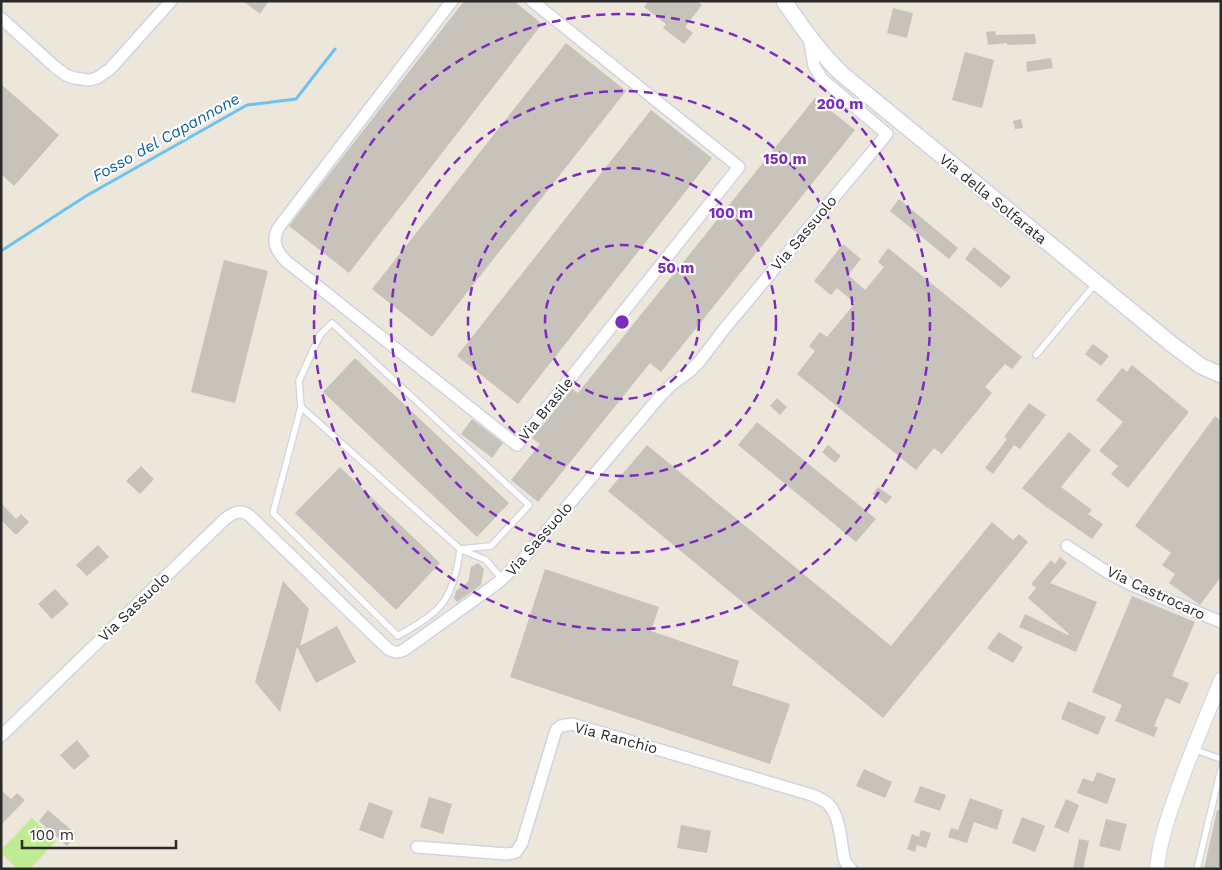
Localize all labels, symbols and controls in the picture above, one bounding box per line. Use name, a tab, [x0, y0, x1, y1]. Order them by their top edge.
water label: Fosso del Capannone	[89, 89, 243, 185]
text: 200 m	[817, 95, 863, 113]
text: 150 m	[763, 150, 807, 168]
street label: Via della Solfarata	[935, 150, 1051, 248]
street label: Via Sassuolo	[767, 192, 841, 274]
text: 100 m	[709, 204, 753, 222]
text: 50 m	[658, 259, 694, 277]
centre of rings	[613, 313, 631, 331]
street label: Via Brasile	[515, 374, 577, 444]
street label: Via Sassuolo	[502, 498, 576, 580]
street label: Via Castrocaro	[1104, 562, 1208, 624]
street label: Via Sassuolo	[94, 568, 174, 646]
street label: Via Ranchio	[572, 718, 660, 758]
scale bar	[22, 818, 176, 850]
text: 100 m	[30, 826, 74, 844]

